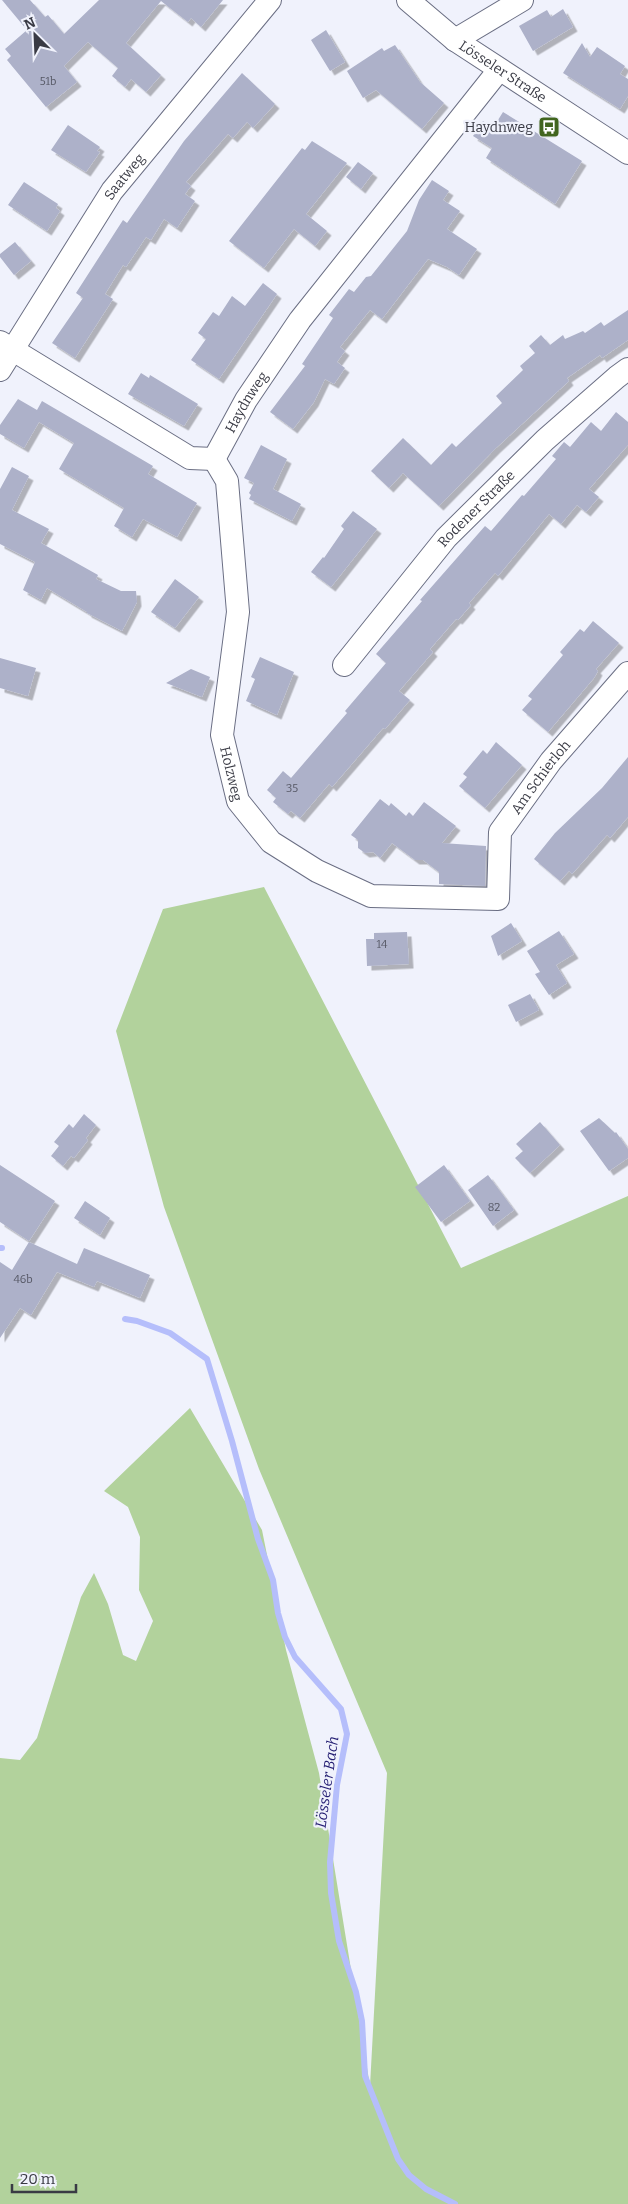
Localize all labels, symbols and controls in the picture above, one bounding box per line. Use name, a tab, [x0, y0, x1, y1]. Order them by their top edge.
north arrow	[10, 10, 60, 60]
text: N	[22, 14, 38, 34]
street label: Lösseler Straße	[456, 37, 550, 106]
house number: 51b	[40, 75, 56, 88]
bus stop icon: Haydnweg	[537, 115, 561, 139]
place label: Haydnweg	[465, 119, 533, 136]
street label: Saatweg	[101, 150, 149, 203]
street label: Haydnweg	[222, 368, 272, 436]
street label: Rodener Straße	[434, 467, 518, 551]
street label: Am Schierloh	[508, 737, 575, 818]
street label: Holzweg	[216, 745, 246, 803]
house number: 35	[286, 782, 298, 795]
house number: 14	[377, 938, 388, 951]
house number: 82	[488, 1201, 500, 1214]
house number: 46b	[13, 1273, 33, 1286]
water label: Lösseler Bach	[312, 1735, 342, 1829]
scale bar	[12, 2162, 76, 2194]
text: 20 m	[20, 2170, 56, 2188]

